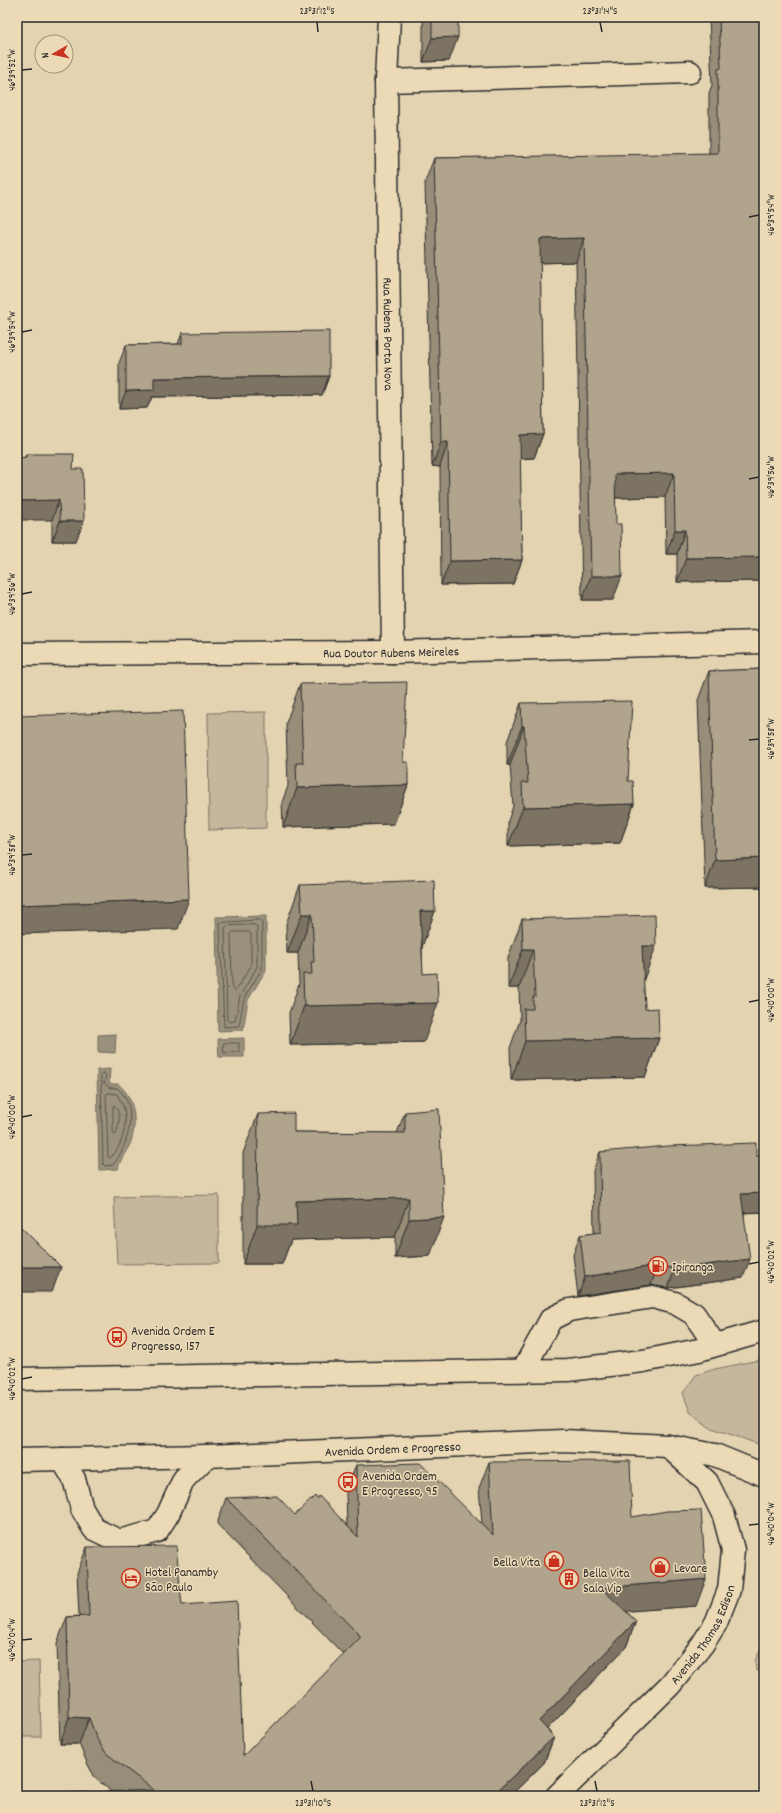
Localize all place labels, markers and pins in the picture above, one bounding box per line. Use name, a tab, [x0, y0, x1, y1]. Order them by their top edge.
fuel station icon: Ipiranga	[647, 1255, 669, 1277]
place label: Ipiranga	[672, 1259, 714, 1278]
place label: Avenida Ordem E Progresso, 157	[131, 1323, 215, 1357]
bus stop icon: Avenida Ordem E Progresso, 157	[106, 1326, 128, 1348]
place label: Avenida Ordem E Progresso, 95	[362, 1468, 438, 1502]
bus stop icon: Avenida Ordem E Progresso, 95	[337, 1471, 359, 1493]
shop icon: Bella Vita	[543, 1550, 565, 1572]
place label: Bella Vita	[493, 1554, 541, 1573]
shop icon: Levare	[649, 1556, 671, 1578]
place label: Levare	[674, 1560, 707, 1579]
place label: Hotel Panamby São Paulo	[145, 1564, 219, 1598]
place label: Bella Vita Sala Vip	[583, 1565, 631, 1599]
hotel icon: Hotel Panamby São Paulo	[120, 1567, 142, 1589]
building icon: Bella Vita Sala Vip	[558, 1568, 580, 1590]

